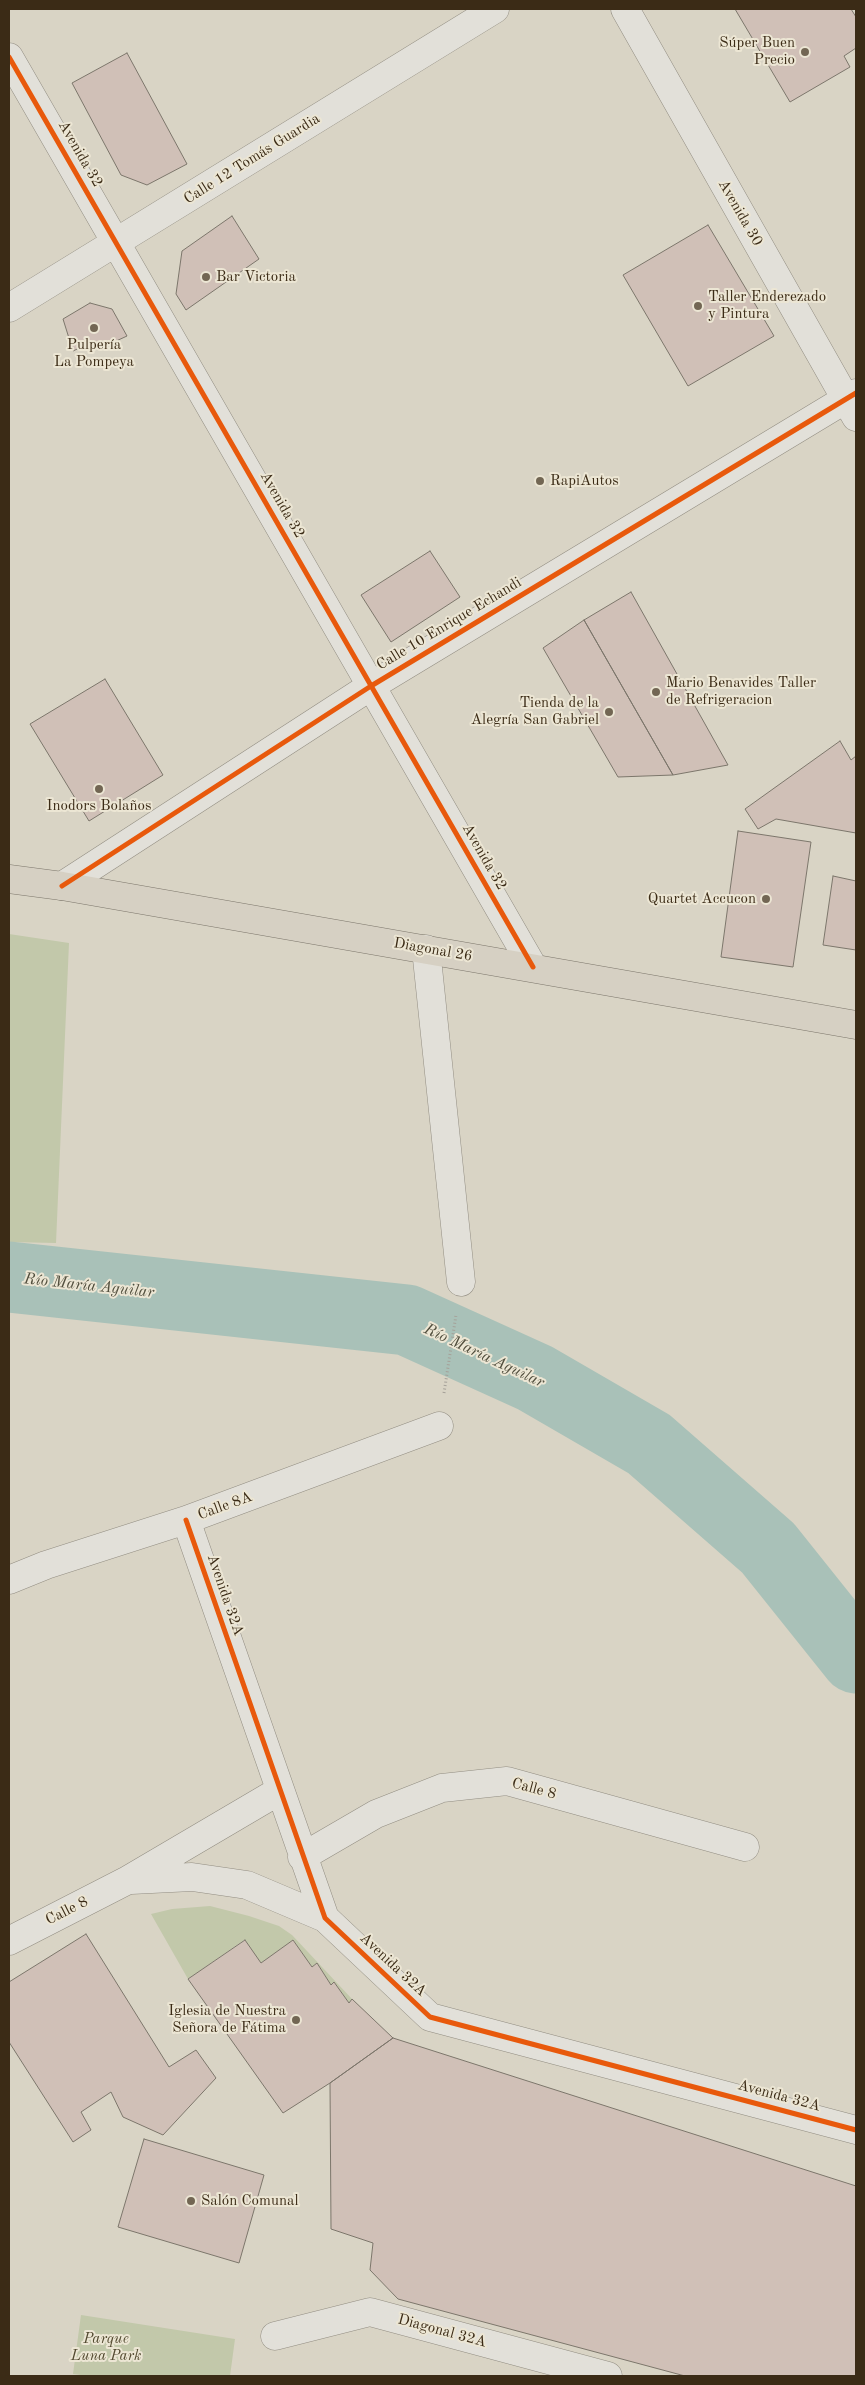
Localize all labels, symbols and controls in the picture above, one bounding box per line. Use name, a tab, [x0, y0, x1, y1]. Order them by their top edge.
place label: Súper Buen Precio	[719, 34, 795, 69]
marker: Súper Buen Precio	[799, 46, 811, 58]
street label: Calle 12 Tomás Guardia	[181, 110, 323, 208]
street label: Avenida 32	[54, 118, 106, 190]
street label: Avenida 30	[714, 177, 766, 249]
place label: Bar Victoria	[216, 268, 296, 286]
marker: Bar Victoria	[200, 271, 212, 283]
place label: Taller Enderezado y Pintura	[708, 288, 826, 323]
marker: Taller Enderezado y Pintura	[692, 300, 704, 312]
marker: Pulpería La Pompeya	[88, 322, 100, 334]
place label: Pulpería La Pompeya	[54, 336, 134, 371]
street label: Avenida 32	[256, 469, 308, 541]
place label: RapiAutos	[550, 472, 619, 490]
marker: RapiAutos	[534, 475, 546, 487]
street label: Calle 10 Enrique Echandi	[373, 574, 525, 674]
place label: Mario Benavides Taller de Refrigeracion	[666, 674, 816, 709]
marker: Mario Benavides Taller de Refrigeracion	[650, 686, 662, 698]
place label: Tienda de la Alegría San Gabriel	[471, 694, 599, 729]
marker: Tienda de la Alegría San Gabriel	[603, 706, 615, 718]
marker: Inodors Bolaños	[93, 783, 105, 795]
place label: Inodors Bolaños	[47, 797, 151, 815]
street label: Avenida 32	[458, 821, 510, 893]
place label: Quartet Accucon	[648, 890, 756, 908]
marker: Quartet Accucon	[760, 893, 772, 905]
street label: Diagonal 26	[392, 934, 474, 966]
water label: Río María Aguilar	[23, 1270, 155, 1302]
water label: Río María Aguilar	[421, 1320, 547, 1392]
street label: Calle 8A	[195, 1488, 255, 1524]
street label: Avenida 32A	[203, 1552, 247, 1638]
street label: Calle 8	[510, 1774, 558, 1804]
street label: Calle 8	[43, 1893, 91, 1929]
street label: Avenida 32A	[356, 1929, 430, 2001]
place label: Iglesia de Nuestra Señora de Fátima	[168, 2002, 286, 2037]
marker: Iglesia de Nuestra Señora de Fátima	[290, 2014, 302, 2026]
street label: Avenida 32A	[736, 2076, 822, 2116]
place label: Salón Comunal	[201, 2192, 298, 2210]
marker: Salón Comunal	[185, 2195, 197, 2207]
street label: Diagonal 32A	[396, 2310, 488, 2352]
park label: Parque Luna Park	[71, 2330, 141, 2365]

